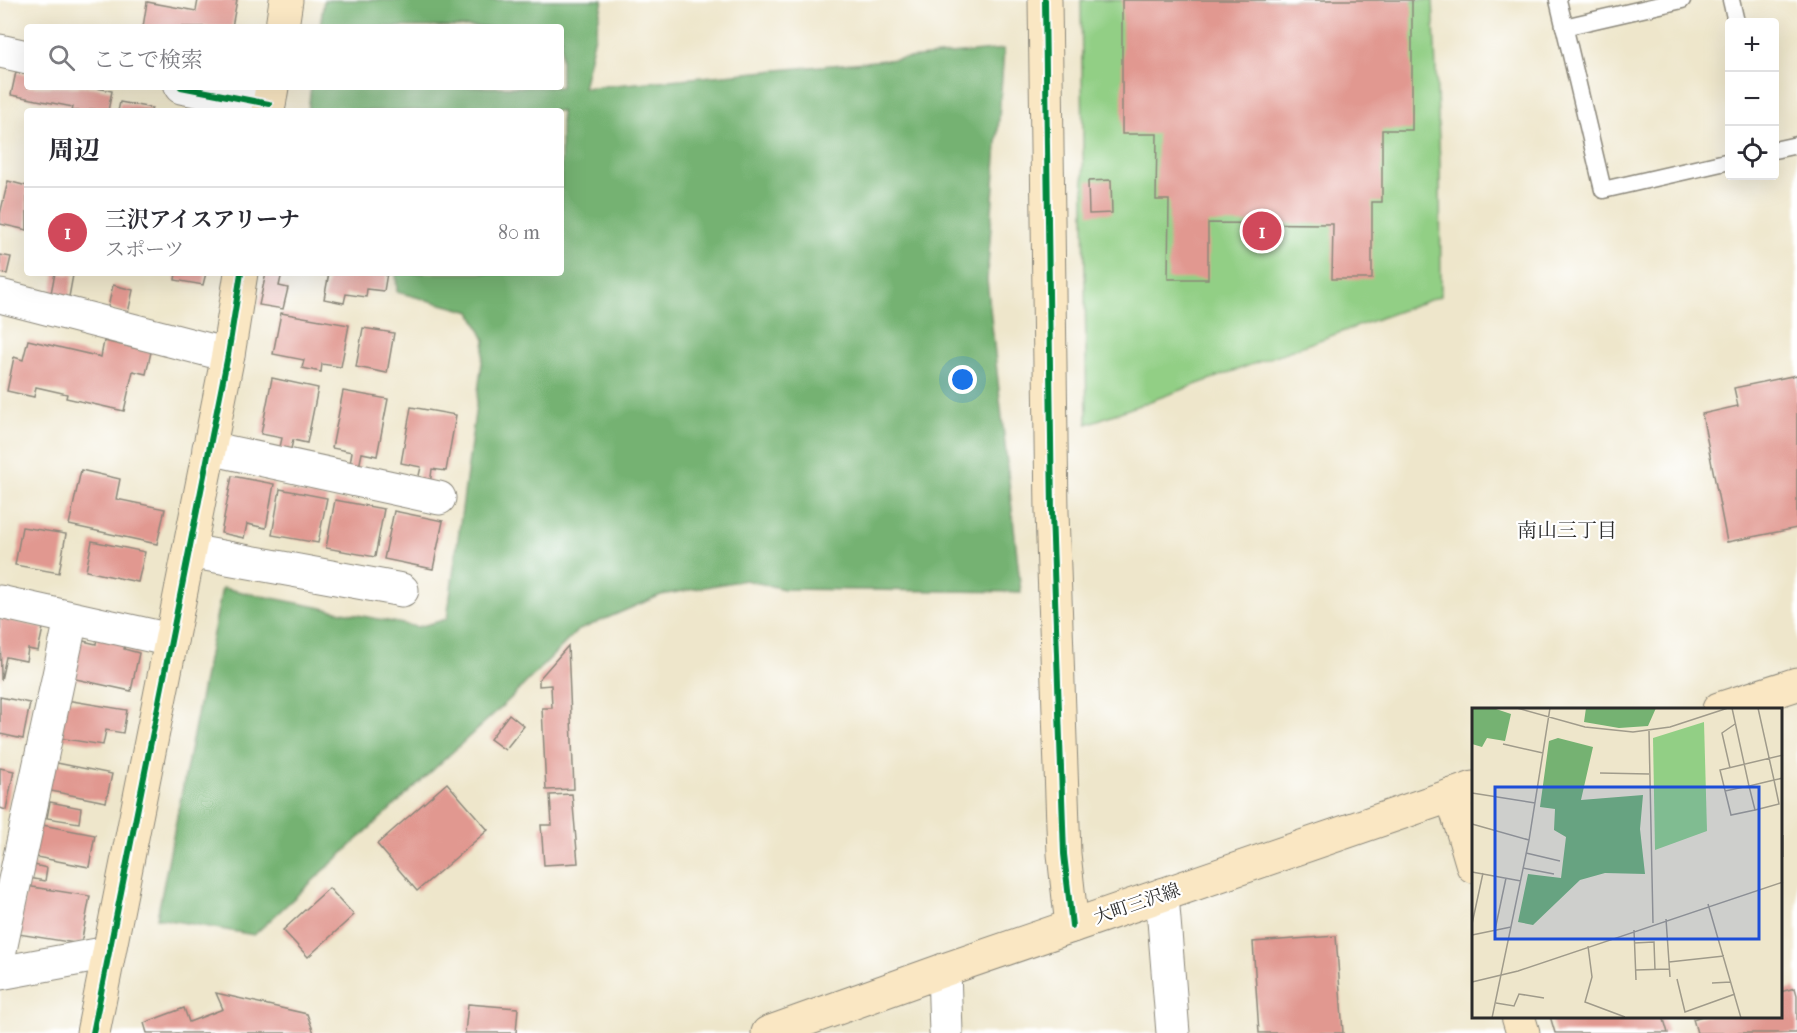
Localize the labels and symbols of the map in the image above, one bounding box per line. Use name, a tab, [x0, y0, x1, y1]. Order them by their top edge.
pin: 1	[1242, 208, 1282, 254]
your location	[948, 365, 977, 394]
district label: 南山三丁目	[1517, 519, 1617, 542]
inset map	[1472, 708, 1782, 1018]
street label: 大町三沢線	[1091, 879, 1183, 929]

